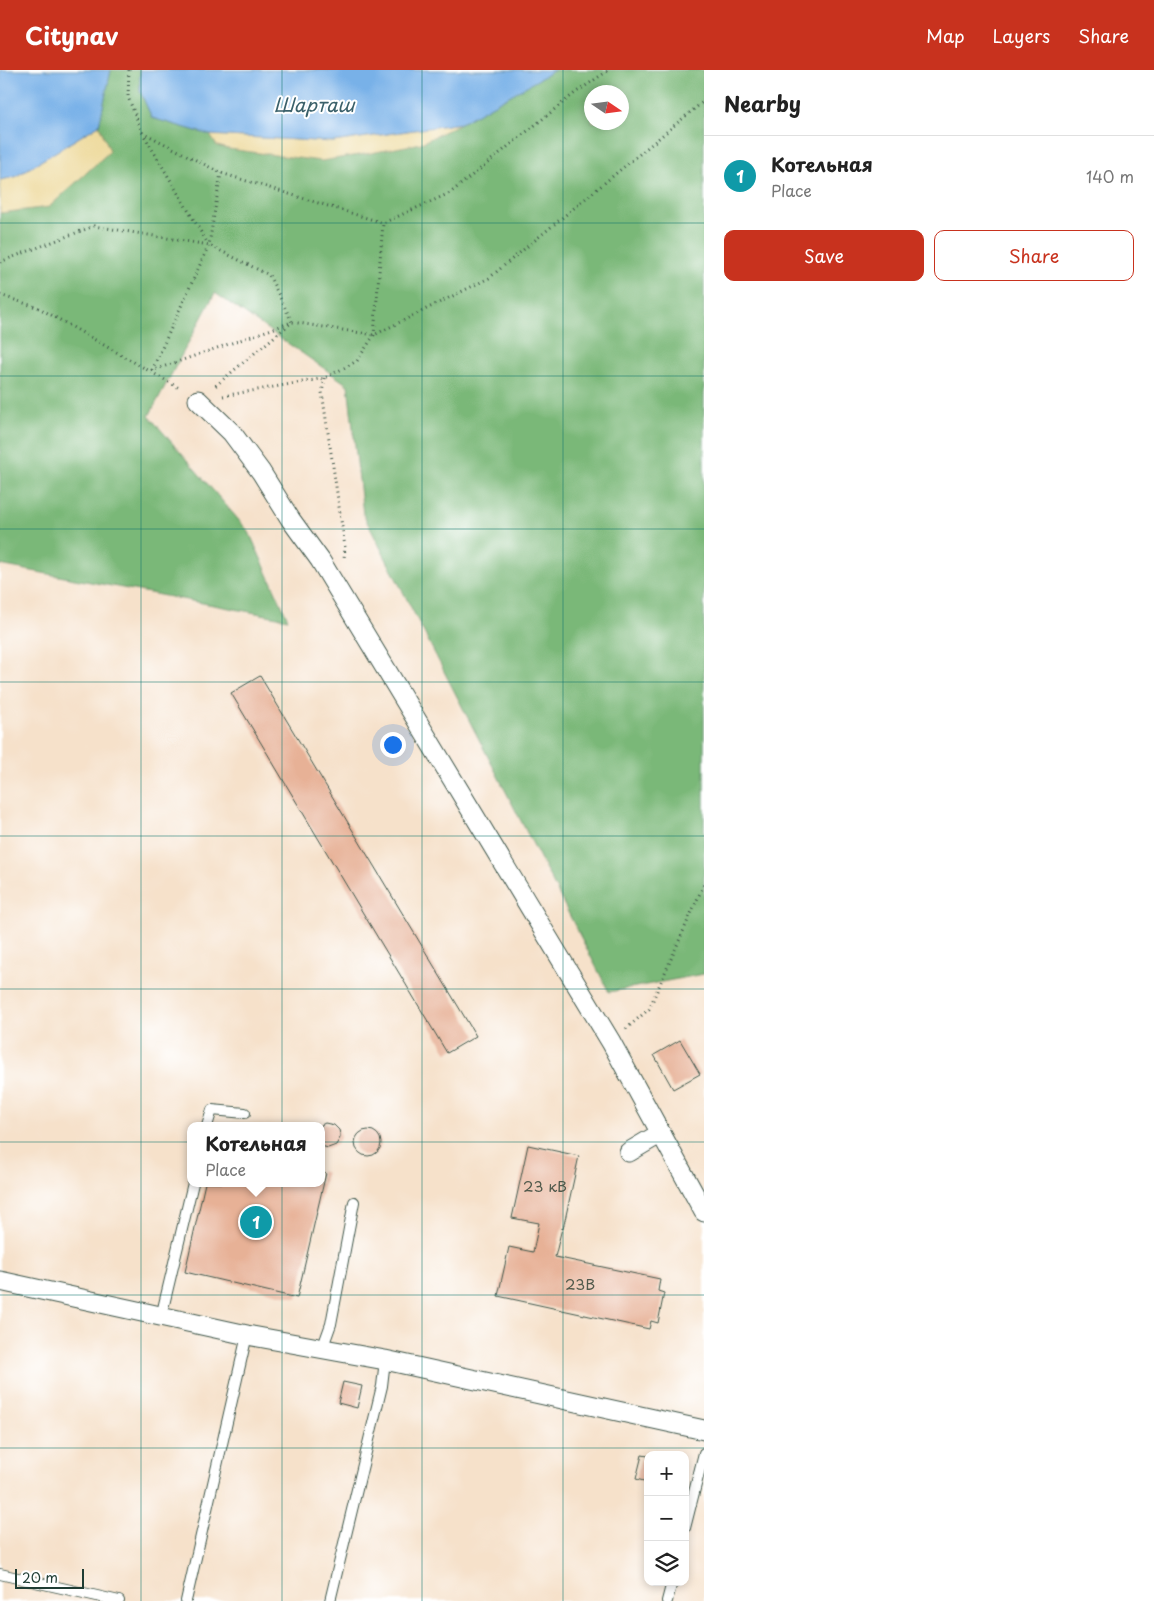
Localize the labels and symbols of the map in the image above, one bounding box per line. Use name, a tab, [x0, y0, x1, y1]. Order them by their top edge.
north arrow	[584, 85, 629, 130]
water label: Шарташ	[274, 90, 356, 118]
your location	[380, 732, 406, 758]
house number: 23 кВ	[523, 1174, 567, 1197]
pin: 1	[240, 1203, 272, 1241]
house number: 23В	[565, 1272, 595, 1295]
scale bar	[15, 1566, 84, 1589]

